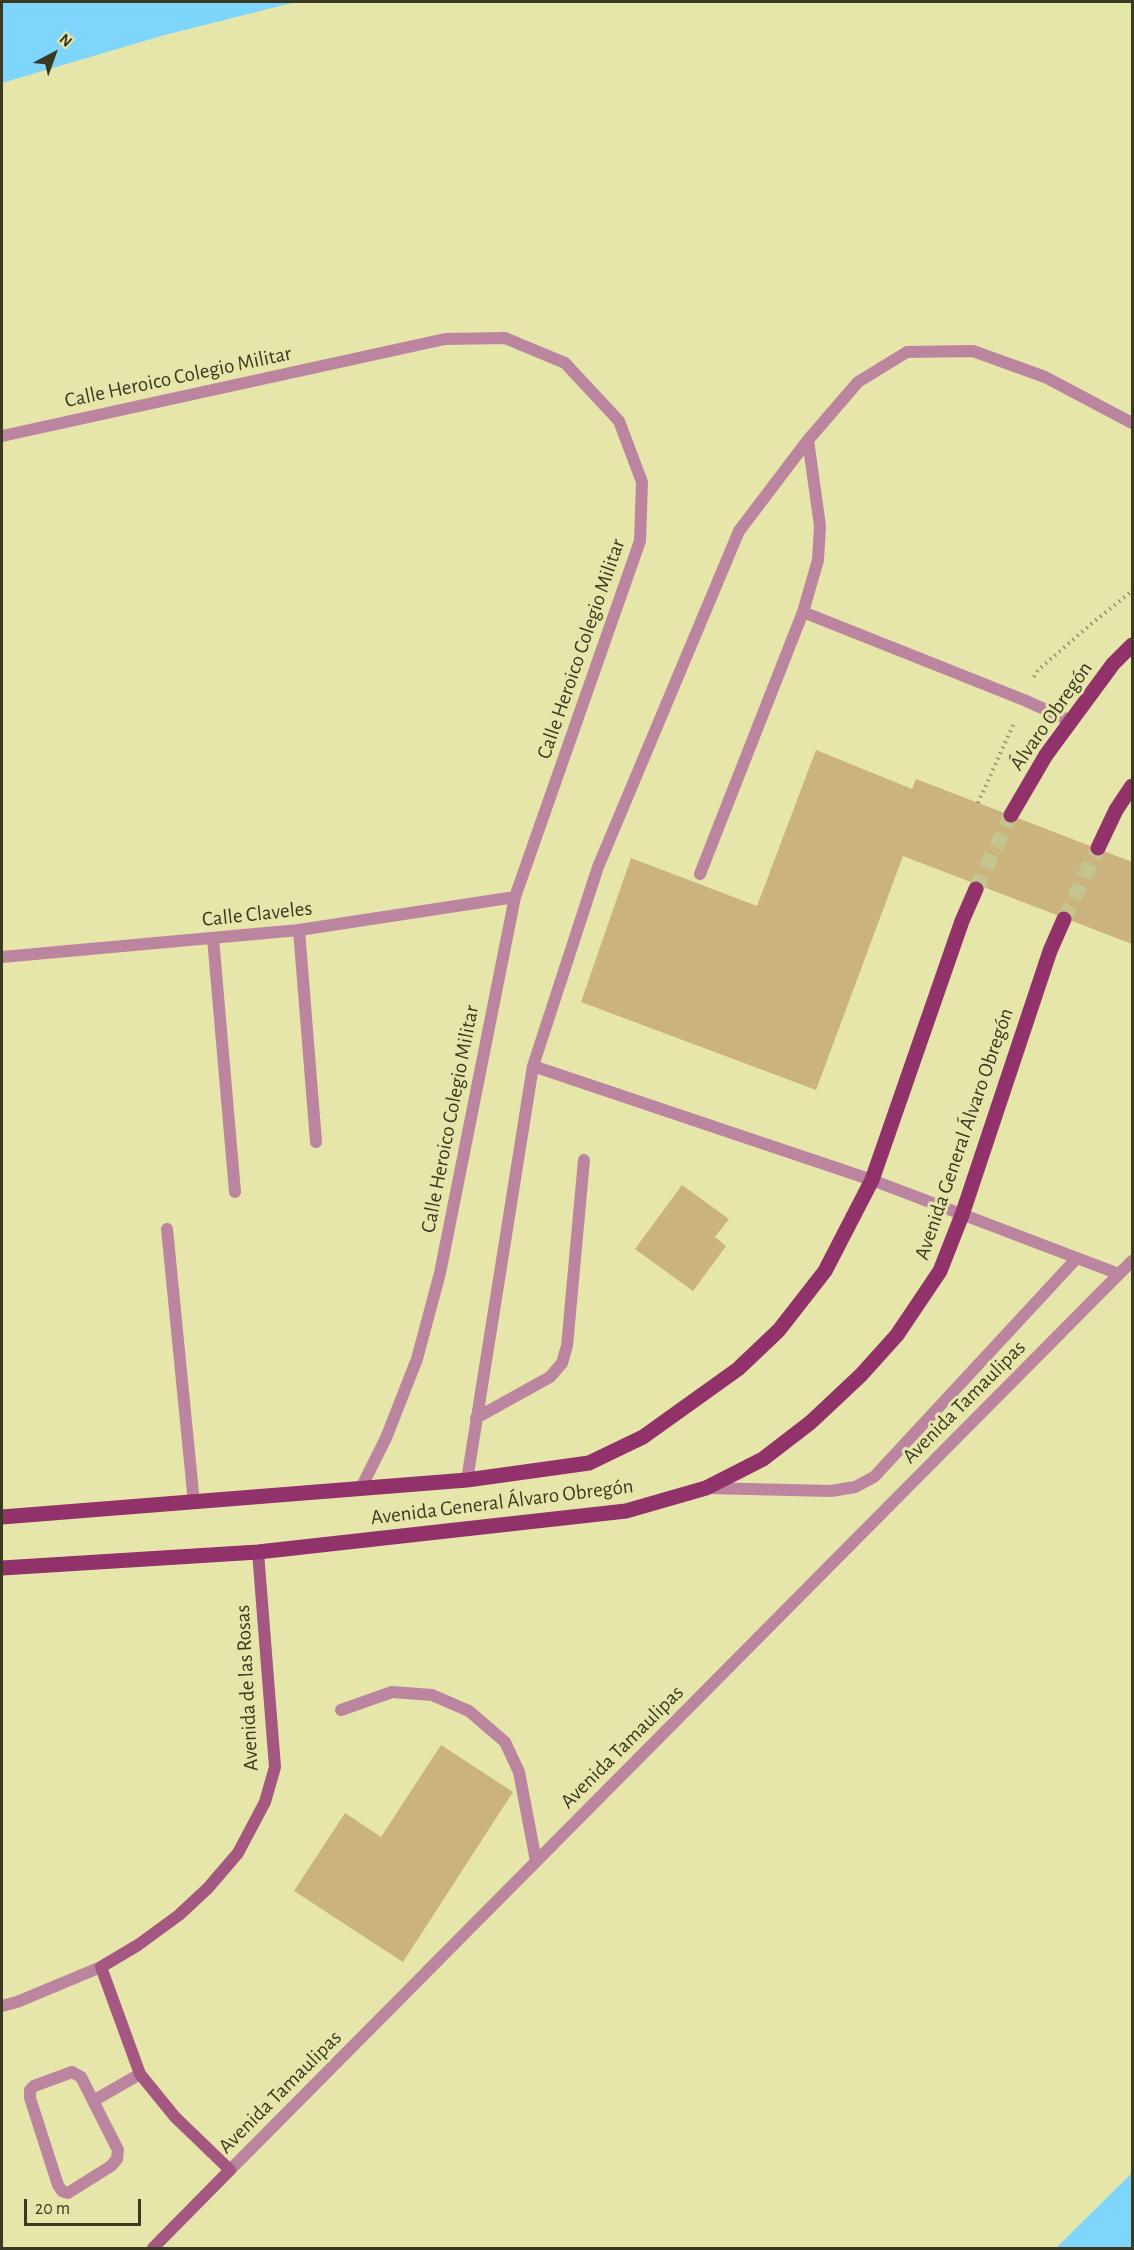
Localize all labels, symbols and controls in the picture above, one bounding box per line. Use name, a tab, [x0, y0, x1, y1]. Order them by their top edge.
north arrow	[24, 24, 84, 84]
text: N	[56, 31, 75, 50]
street label: Calle Heroico Colegio Militar	[62, 341, 294, 413]
street label: Calle Heroico Colegio Militar	[531, 536, 631, 762]
street label: Álvaro Obregón	[1004, 657, 1098, 775]
street label: Calle Claveles	[201, 896, 313, 932]
street label: Calle Heroico Colegio Militar	[416, 1003, 484, 1235]
street label: Avenida General Álvaro Obregón	[909, 1005, 1019, 1263]
street label: Avenida Tamaulipas	[897, 1335, 1031, 1469]
street label: Avenida General Álvaro Obregón	[369, 1473, 635, 1531]
street label: Avenida de las Rosas	[230, 1604, 264, 1772]
street label: Avenida Tamaulipas	[555, 1680, 689, 1814]
street label: Avenida Tamaulipas	[213, 2025, 347, 2159]
scale bar	[27, 2187, 144, 2225]
text: 20 m	[35, 2200, 70, 2218]

